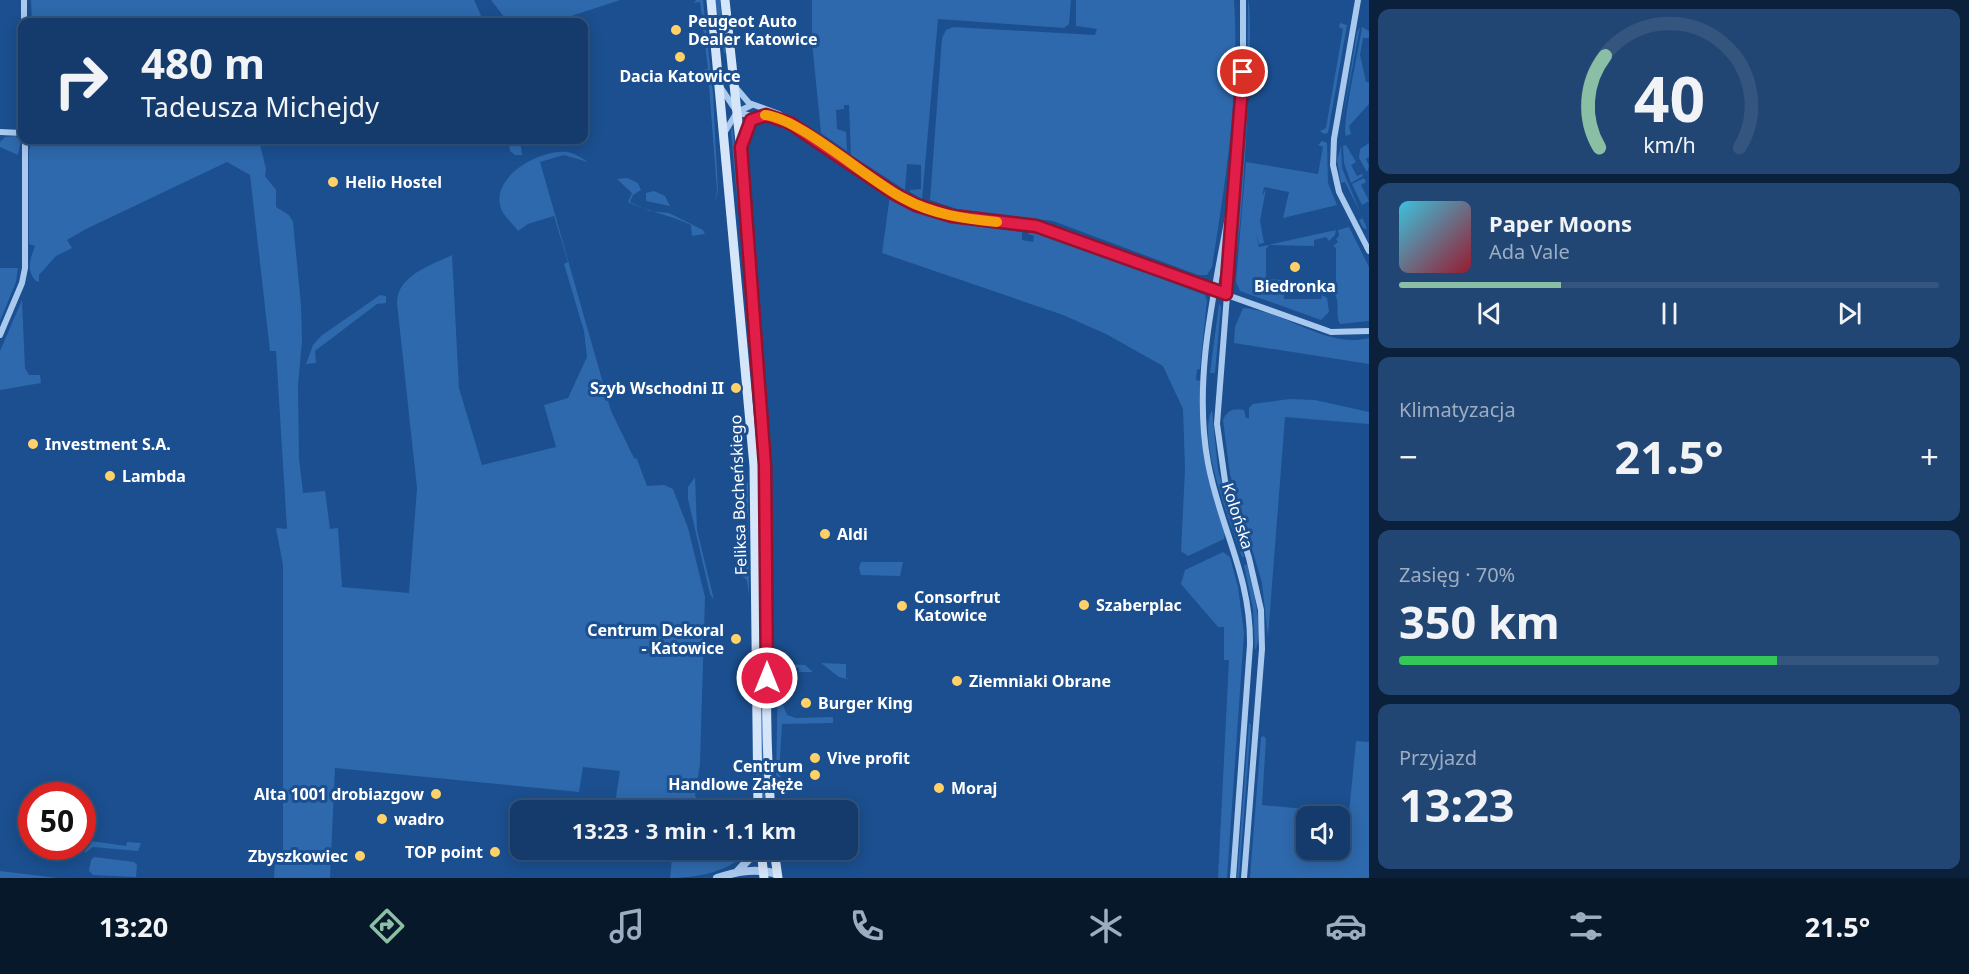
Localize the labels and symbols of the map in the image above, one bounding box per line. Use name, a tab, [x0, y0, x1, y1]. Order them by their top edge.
place label: Peugeot Auto Dealer Katowice	[688, 10, 818, 50]
marker: Peugeot Auto Dealer Katowice	[669, 23, 683, 37]
pin	[1217, 46, 1268, 97]
marker: Dacia Katowice	[673, 50, 687, 64]
place label: Dacia Katowice	[619, 65, 741, 87]
place label: Helio Hostel	[345, 171, 442, 193]
marker: Helio Hostel	[326, 175, 340, 189]
marker: Biedronka	[1288, 260, 1302, 274]
place label: Biedronka	[1254, 275, 1336, 297]
place label: Szyb Wschodni II	[590, 377, 724, 399]
marker: Szyb Wschodni II	[729, 381, 743, 395]
street label: Feliksa Bocheńskiego	[724, 414, 752, 576]
place label: Investment S.A.	[45, 433, 171, 455]
marker: Investment S.A.	[26, 437, 40, 451]
place label: Lambda	[122, 465, 186, 487]
marker: Lambda	[103, 469, 117, 483]
street label: Kolońska	[1217, 480, 1259, 552]
place label: Aldi	[837, 523, 868, 545]
marker: Aldi	[818, 527, 832, 541]
place label: Consorfrut Katowice	[914, 586, 1001, 626]
place label: Szaberplac	[1096, 594, 1182, 616]
marker: Szaberplac	[1077, 598, 1091, 612]
marker: Consorfrut Katowice	[895, 599, 909, 613]
place label: Centrum Dekoral - Katowice	[587, 619, 724, 659]
marker: Centrum Dekoral - Katowice	[729, 632, 743, 646]
position arrow	[735, 646, 799, 710]
place label: Ziemniaki Obrane	[969, 670, 1111, 692]
marker: Ziemniaki Obrane	[950, 674, 964, 688]
place label: Burger King	[818, 692, 913, 714]
marker: Burger King	[799, 696, 813, 710]
place label: Vive profit	[827, 747, 910, 769]
marker: Vive profit	[808, 751, 822, 765]
place label: Centrum Handlowe Załęże	[668, 755, 803, 795]
marker: Centrum Handlowe Załęże	[808, 768, 822, 782]
place label: Moraj	[951, 777, 997, 799]
marker: Moraj	[932, 781, 946, 795]
speed limit sign: 50	[18, 782, 96, 860]
place label: Alta 1001 drobiazgow	[254, 783, 424, 805]
marker: Alta 1001 drobiazgow	[429, 787, 443, 801]
place label: wadro	[394, 808, 444, 830]
marker: wadro	[375, 812, 389, 826]
place label: TOP point	[405, 841, 483, 863]
place label: Zbyszkowiec	[248, 845, 348, 867]
marker: TOP point	[488, 845, 502, 859]
marker: Zbyszkowiec	[353, 849, 367, 863]

